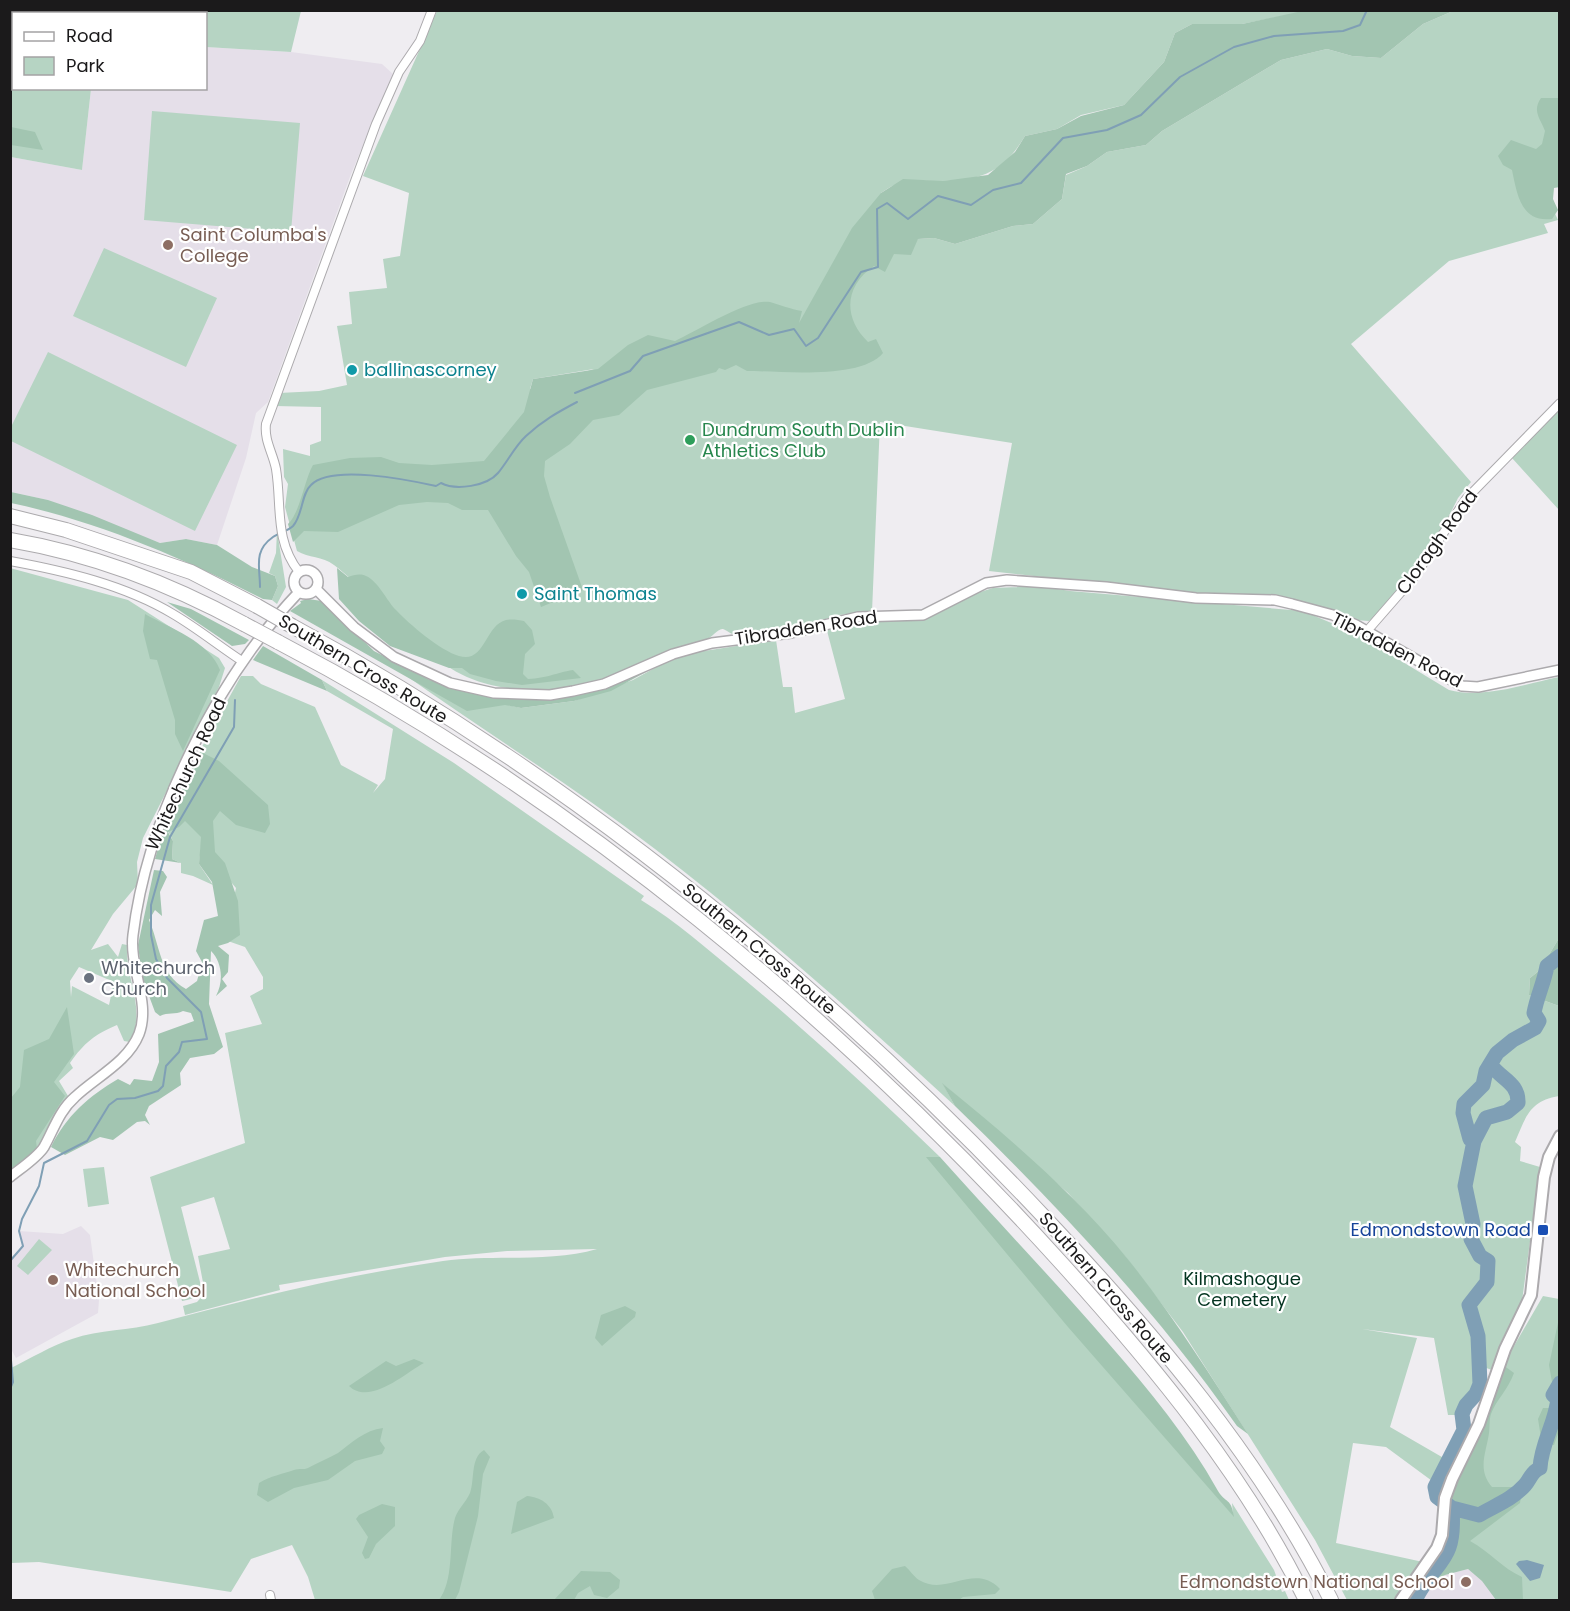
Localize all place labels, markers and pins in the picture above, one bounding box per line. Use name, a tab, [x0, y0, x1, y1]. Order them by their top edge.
place label: Saint Columba's College	[180, 222, 327, 268]
marker: Saint Columba's College	[161, 238, 175, 252]
place label: ballinascorney	[364, 357, 497, 382]
marker: ballinascorney	[345, 363, 359, 377]
place label: Dundrum South Dublin Athletics Club	[702, 417, 905, 463]
marker: Dundrum South Dublin Athletics Club	[683, 433, 697, 447]
place label: Saint Thomas	[534, 581, 657, 606]
marker: Saint Thomas	[515, 587, 529, 601]
place label: Whitechurch Church	[101, 955, 215, 1001]
marker: Whitechurch Church	[82, 971, 96, 985]
place label: Edmondstown Road	[1350, 1217, 1531, 1242]
marker: Edmondstown Road	[1536, 1223, 1550, 1237]
place label: Whitechurch National School	[65, 1257, 206, 1303]
marker: Whitechurch National School	[46, 1273, 60, 1287]
place label: Edmondstown National School	[1180, 1569, 1454, 1594]
marker: Edmondstown National School	[1459, 1575, 1473, 1589]

